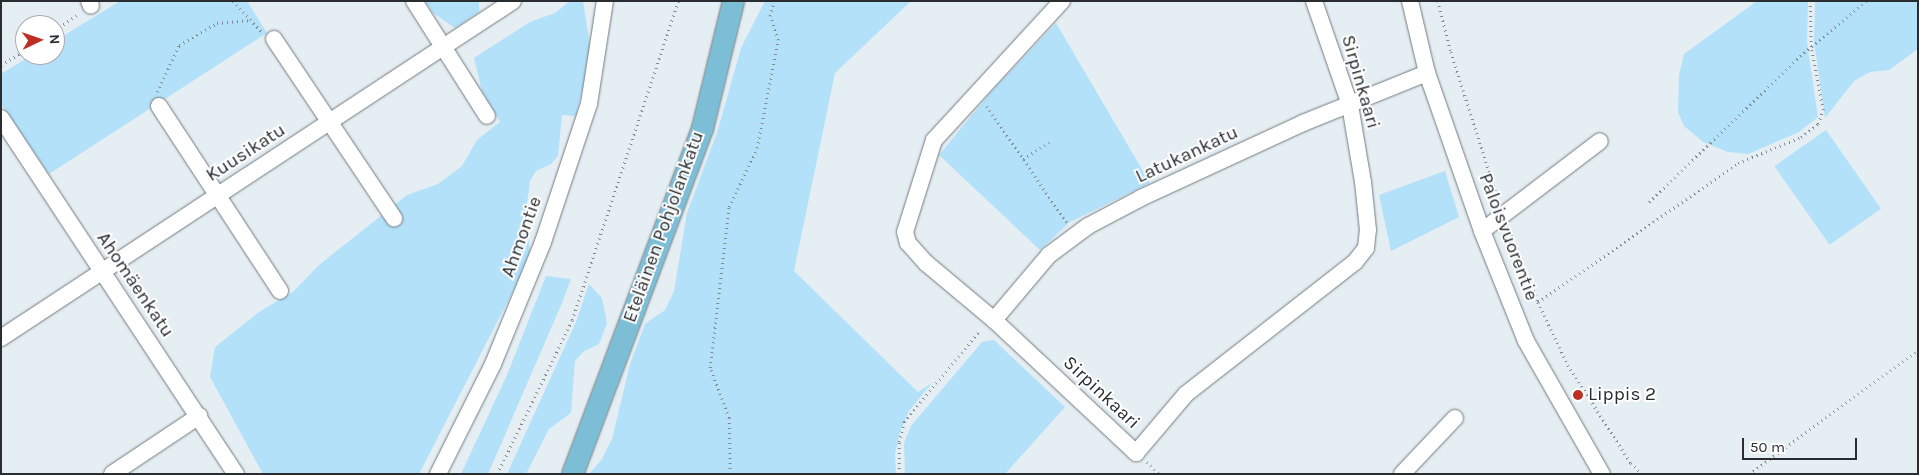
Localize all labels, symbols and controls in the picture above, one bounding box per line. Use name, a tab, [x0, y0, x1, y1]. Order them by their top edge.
north arrow	[15, 15, 65, 65]
street label: Sirpinkaari	[1336, 33, 1384, 131]
text: N	[46, 34, 63, 45]
street label: Kuusikatu	[202, 119, 290, 187]
street label: Latukankatu	[1132, 121, 1242, 189]
street label: Eteläinen Pohjolankatu	[619, 128, 709, 326]
street label: Paloisvuorentie	[1473, 170, 1543, 304]
street label: Ahmontie	[497, 193, 547, 281]
street label: Ahomäenkatu	[91, 228, 179, 342]
street label: Sirpinkaari	[1058, 352, 1144, 434]
place label: Lippis 2	[1588, 384, 1656, 406]
marker: Lippis 2	[1572, 389, 1584, 401]
scale bar	[1744, 428, 1859, 460]
text: 50 m	[1750, 438, 1785, 456]

